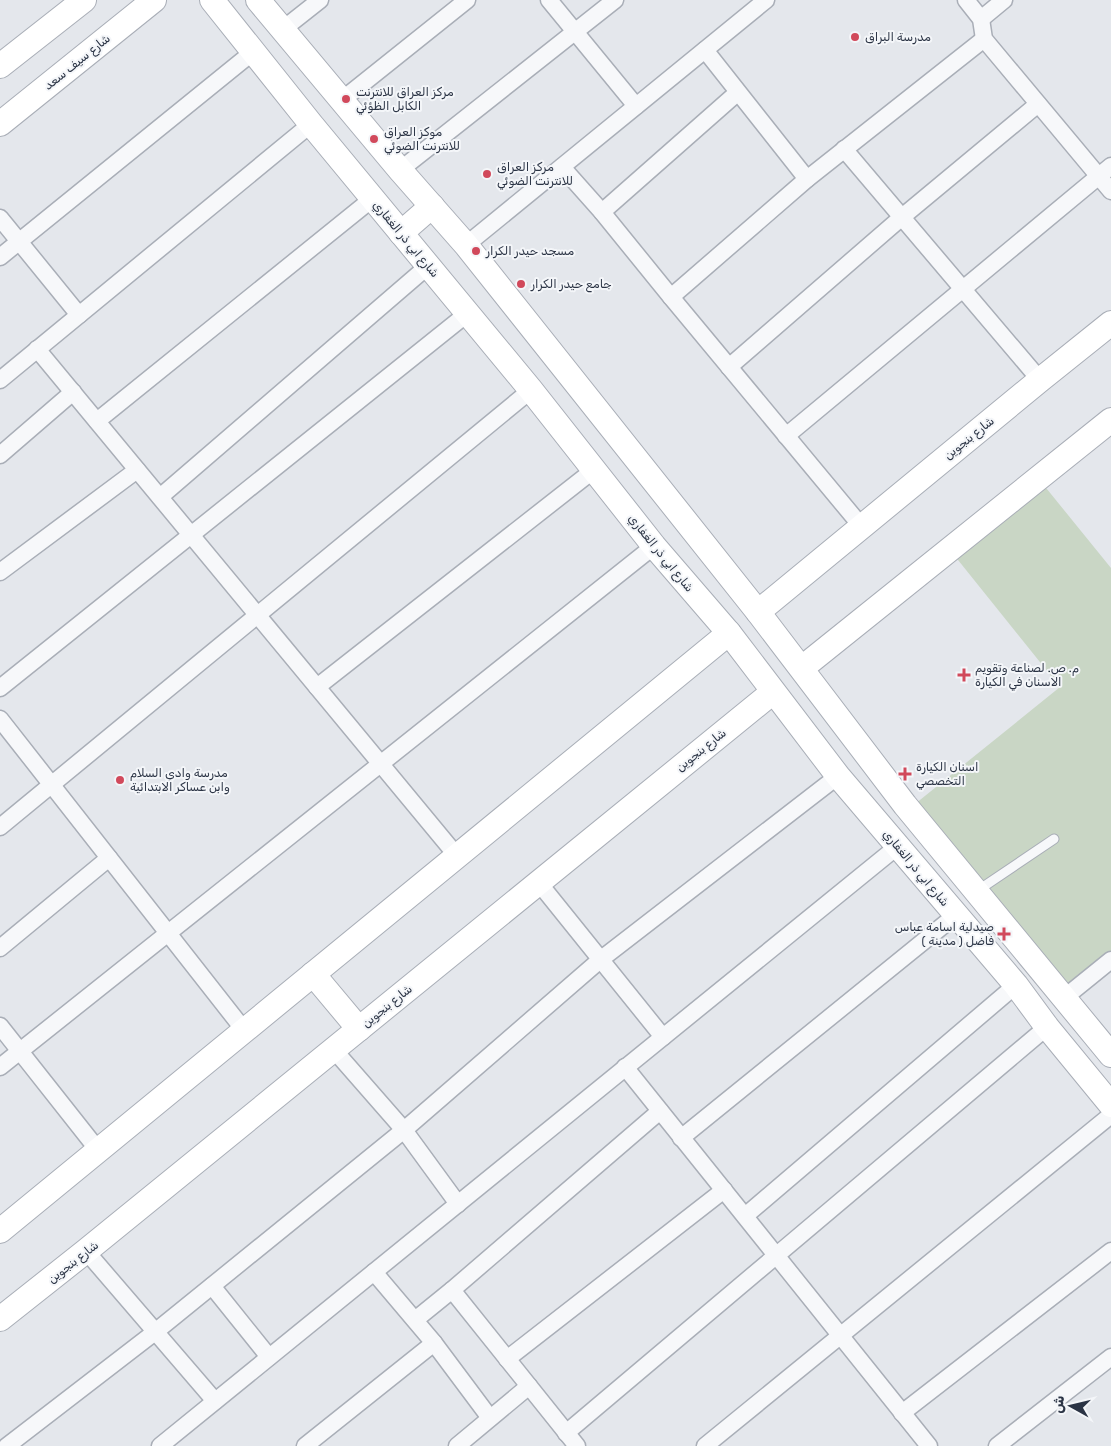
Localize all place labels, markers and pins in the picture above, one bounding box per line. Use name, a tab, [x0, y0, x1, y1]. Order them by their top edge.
place label: مدرسة البراق	[865, 30, 931, 45]
marker: مدرسة البراق	[849, 31, 861, 43]
place label: مركز العراق للانترنت الكابل الظؤئي	[356, 85, 454, 115]
marker: مركز العراق للانترنت الكابل الظؤئي	[340, 93, 352, 105]
place label: موكز العراق للانترنت الضوئي	[384, 125, 460, 155]
marker: موكز العراق للانترنت الضوئي	[368, 133, 380, 145]
place label: مركز العراق للانترنت الضوئي	[497, 160, 573, 190]
marker: مركز العراق للانترنت الضوئي	[481, 168, 493, 180]
place label: مسجد حيدر الكرار	[485, 244, 574, 259]
marker: مسجد حيدر الكرار	[470, 245, 482, 257]
place label: جامع حيدر الكرار	[530, 277, 612, 293]
marker: جامع حيدر الكرار	[515, 278, 527, 290]
place label: م. ص. لصناعة وتقويم الاسنان في الكيارة	[975, 661, 1079, 691]
marker: م. ص. لصناعة وتقويم الاسنان في الكيارة	[957, 668, 971, 682]
place label: اسنان الكيارة التخصصي	[916, 760, 979, 790]
place label: مدرسة وادي السلام وابن عساكر الابتدائية	[130, 766, 230, 795]
marker: اسنان الكيارة التخصصي	[898, 767, 912, 781]
marker: مدرسة وادي السلام وابن عساكر الابتدائية	[114, 774, 126, 786]
place label: صيدلية اسامة عباس فاضل ( مدينة )	[895, 920, 994, 948]
marker: صيدلية اسامة عباس فاضل ( مدينة )	[998, 928, 1010, 940]

